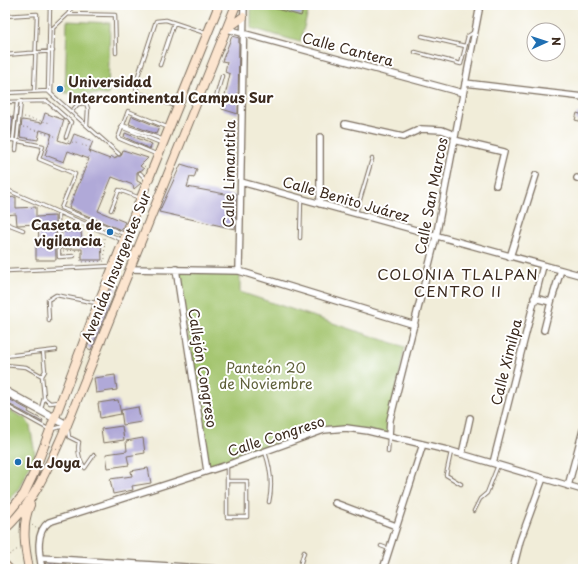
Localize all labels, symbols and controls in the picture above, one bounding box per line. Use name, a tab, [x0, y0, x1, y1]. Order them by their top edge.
north arrow	[526, 22, 566, 62]
street label: Calle Cantera	[300, 27, 396, 71]
text: N	[548, 37, 565, 47]
place label: Universidad Intercontinental Campus Sur	[68, 71, 274, 108]
marker: Universidad Intercontinental Campus Sur	[55, 84, 65, 94]
street label: Calle Limantitla	[218, 120, 240, 228]
street label: Calle San Marcos	[409, 136, 453, 256]
street label: Calle Benito Juárez	[280, 171, 412, 227]
street label: Avenida Insurgentes Sur	[76, 187, 156, 345]
place label: Caseta de vigilancia	[31, 214, 102, 251]
marker: Caseta de vigilancia	[105, 227, 115, 237]
district label: COLONIA TLALPAN CENTRO II	[377, 262, 539, 302]
street label: Callejón Congreso	[183, 307, 223, 429]
street label: Calle Ximilpa	[485, 316, 527, 407]
park label: Panteón 20 de Noviembre	[219, 357, 313, 394]
street label: Calle Congreso	[225, 410, 327, 462]
place label: La Joya	[26, 452, 82, 473]
marker: La Joya	[13, 457, 23, 467]

